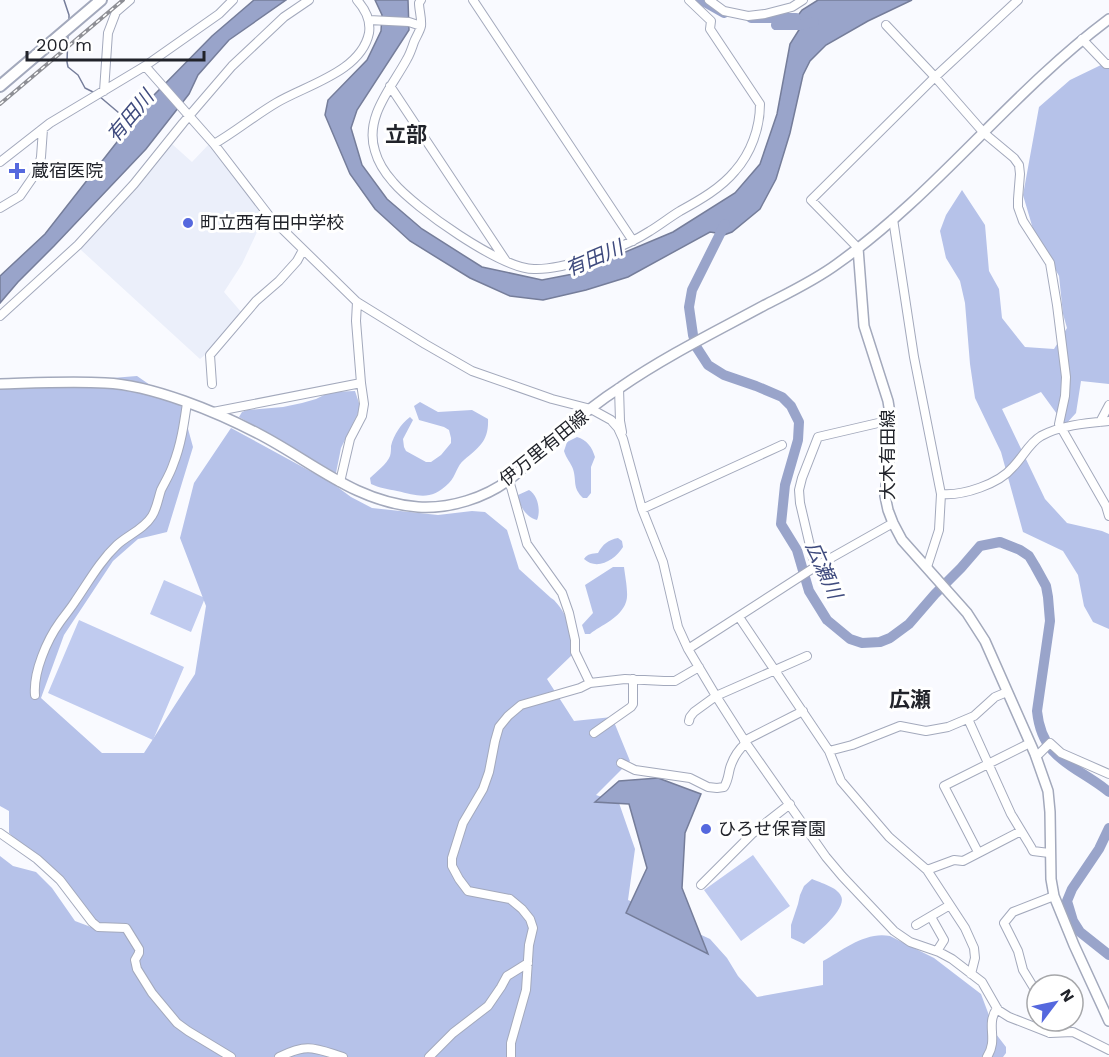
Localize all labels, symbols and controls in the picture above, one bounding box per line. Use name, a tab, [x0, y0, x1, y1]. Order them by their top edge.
scale bar	[27, 24, 204, 62]
text: 200 m	[36, 34, 92, 55]
water label: 有田川	[102, 84, 160, 147]
district label: 立部	[385, 122, 427, 147]
place label: 蔵宿医院	[31, 160, 103, 181]
marker: 蔵宿医院	[8, 162, 26, 180]
place label: 町立西有田中学校	[200, 212, 344, 233]
marker: 町立西有田中学校	[181, 216, 195, 230]
water label: 有田川	[562, 234, 628, 281]
street label: 伊万里有田線	[495, 405, 592, 490]
street label: 大木有田線	[877, 410, 898, 500]
water label: 広瀬川	[801, 538, 848, 604]
district label: 広瀬	[889, 687, 931, 712]
place label: ひろせ保育園	[718, 818, 826, 839]
marker: ひろせ保育園	[699, 822, 713, 836]
north arrow	[1025, 973, 1085, 1033]
text: N	[1056, 985, 1078, 1005]

